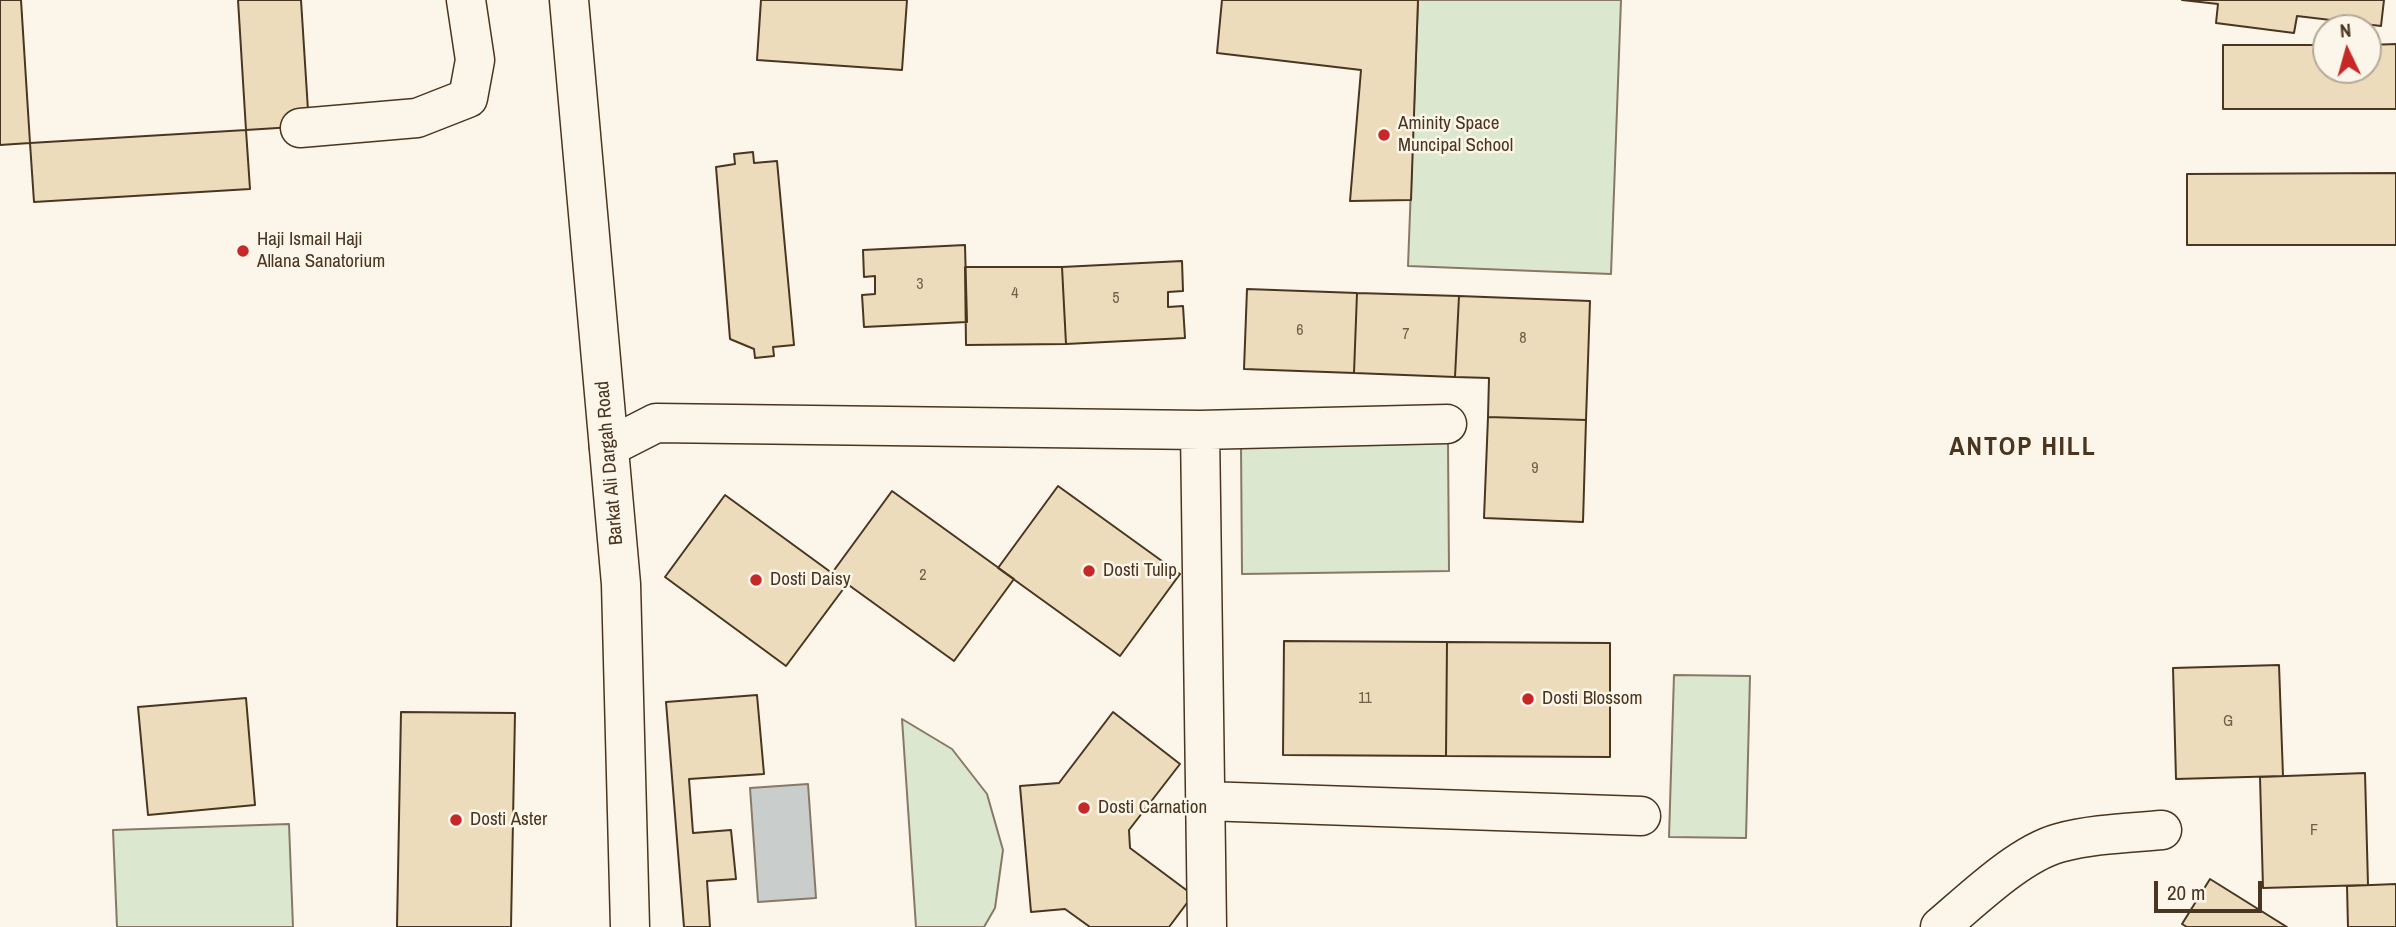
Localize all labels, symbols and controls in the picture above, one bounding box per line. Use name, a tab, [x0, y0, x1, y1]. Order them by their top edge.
north arrow	[2312, 14, 2382, 84]
text: N	[2339, 17, 2352, 44]
place label: Aminity Space Muncipal School	[1398, 113, 1513, 157]
marker: Aminity Space Muncipal School	[1376, 127, 1392, 143]
place label: Haji Ismail Haji Allana Sanatorium	[257, 229, 385, 273]
marker: Haji Ismail Haji Allana Sanatorium	[235, 243, 251, 259]
house number: 3	[916, 275, 924, 295]
house number: 4	[1011, 284, 1019, 304]
house number: 5	[1112, 289, 1120, 309]
house number: 6	[1296, 321, 1304, 341]
house number: 7	[1402, 325, 1410, 345]
house number: 8	[1519, 329, 1527, 349]
street label: Barkat Ali Dargah Road	[591, 380, 629, 546]
district label: ANTOP HILL	[1950, 432, 2096, 464]
house number: 9	[1531, 459, 1539, 479]
place label: Dosti Tulip	[1103, 560, 1177, 582]
marker: Dosti Tulip	[1081, 563, 1097, 579]
house number: 2	[919, 566, 927, 586]
place label: Dosti Daisy	[770, 569, 851, 591]
marker: Dosti Daisy	[748, 572, 764, 588]
place label: Dosti Blossom	[1542, 688, 1642, 710]
house number: 11	[1358, 689, 1372, 709]
marker: Dosti Blossom	[1520, 691, 1536, 707]
house number: G	[2223, 712, 2233, 732]
place label: Dosti Carnation	[1098, 797, 1207, 819]
marker: Dosti Carnation	[1076, 800, 1092, 816]
place label: Dosti Aster	[470, 809, 547, 831]
marker: Dosti Aster	[448, 812, 464, 828]
house number: F	[2310, 821, 2318, 841]
scale bar	[2158, 867, 2266, 911]
text: 20 m	[2167, 878, 2205, 907]

